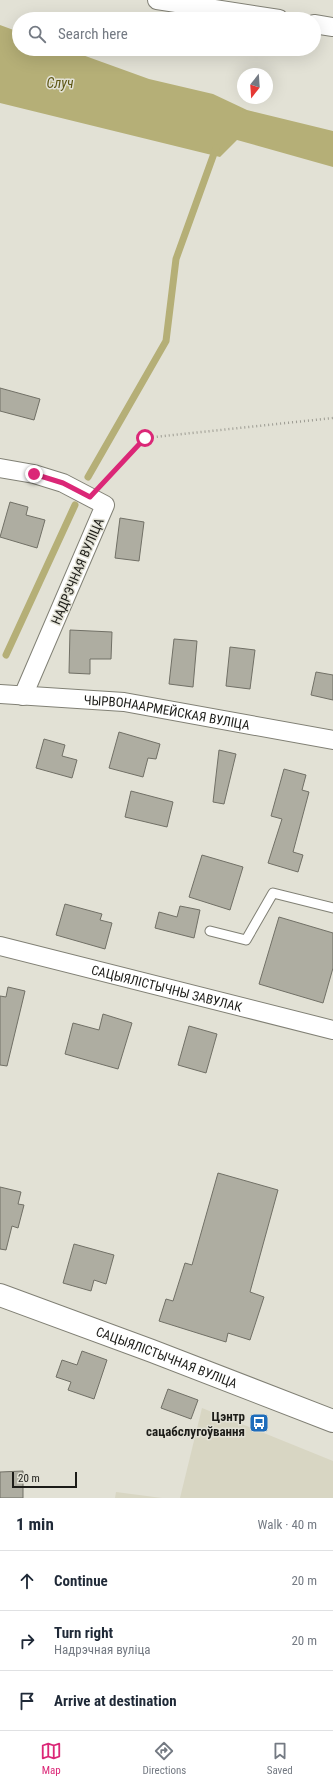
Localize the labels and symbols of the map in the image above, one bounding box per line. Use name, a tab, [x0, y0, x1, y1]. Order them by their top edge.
north arrow	[237, 68, 273, 104]
water label: Случ	[47, 75, 74, 91]
route start	[136, 429, 154, 447]
route end	[25, 465, 43, 483]
street label: НАДРЭЧНАЯ ВУЛІЦА	[48, 515, 107, 627]
street label: ЧЫРВОНААРМЕЙСКАЯ ВУЛІЦА	[83, 692, 251, 733]
street label: САЦЫЯЛІСТЫЧНЫ ЗАВУЛАК	[90, 962, 244, 1015]
street label: САЦЫЯЛІСТЫЧНАЯ ВУЛІЦА	[94, 1324, 240, 1391]
place label: Цэнтр сацабслугоўвання	[146, 1409, 245, 1439]
bus stop icon: Цэнтр сацабслугоўвання	[248, 1412, 270, 1434]
scale bar	[12, 1470, 77, 1489]

